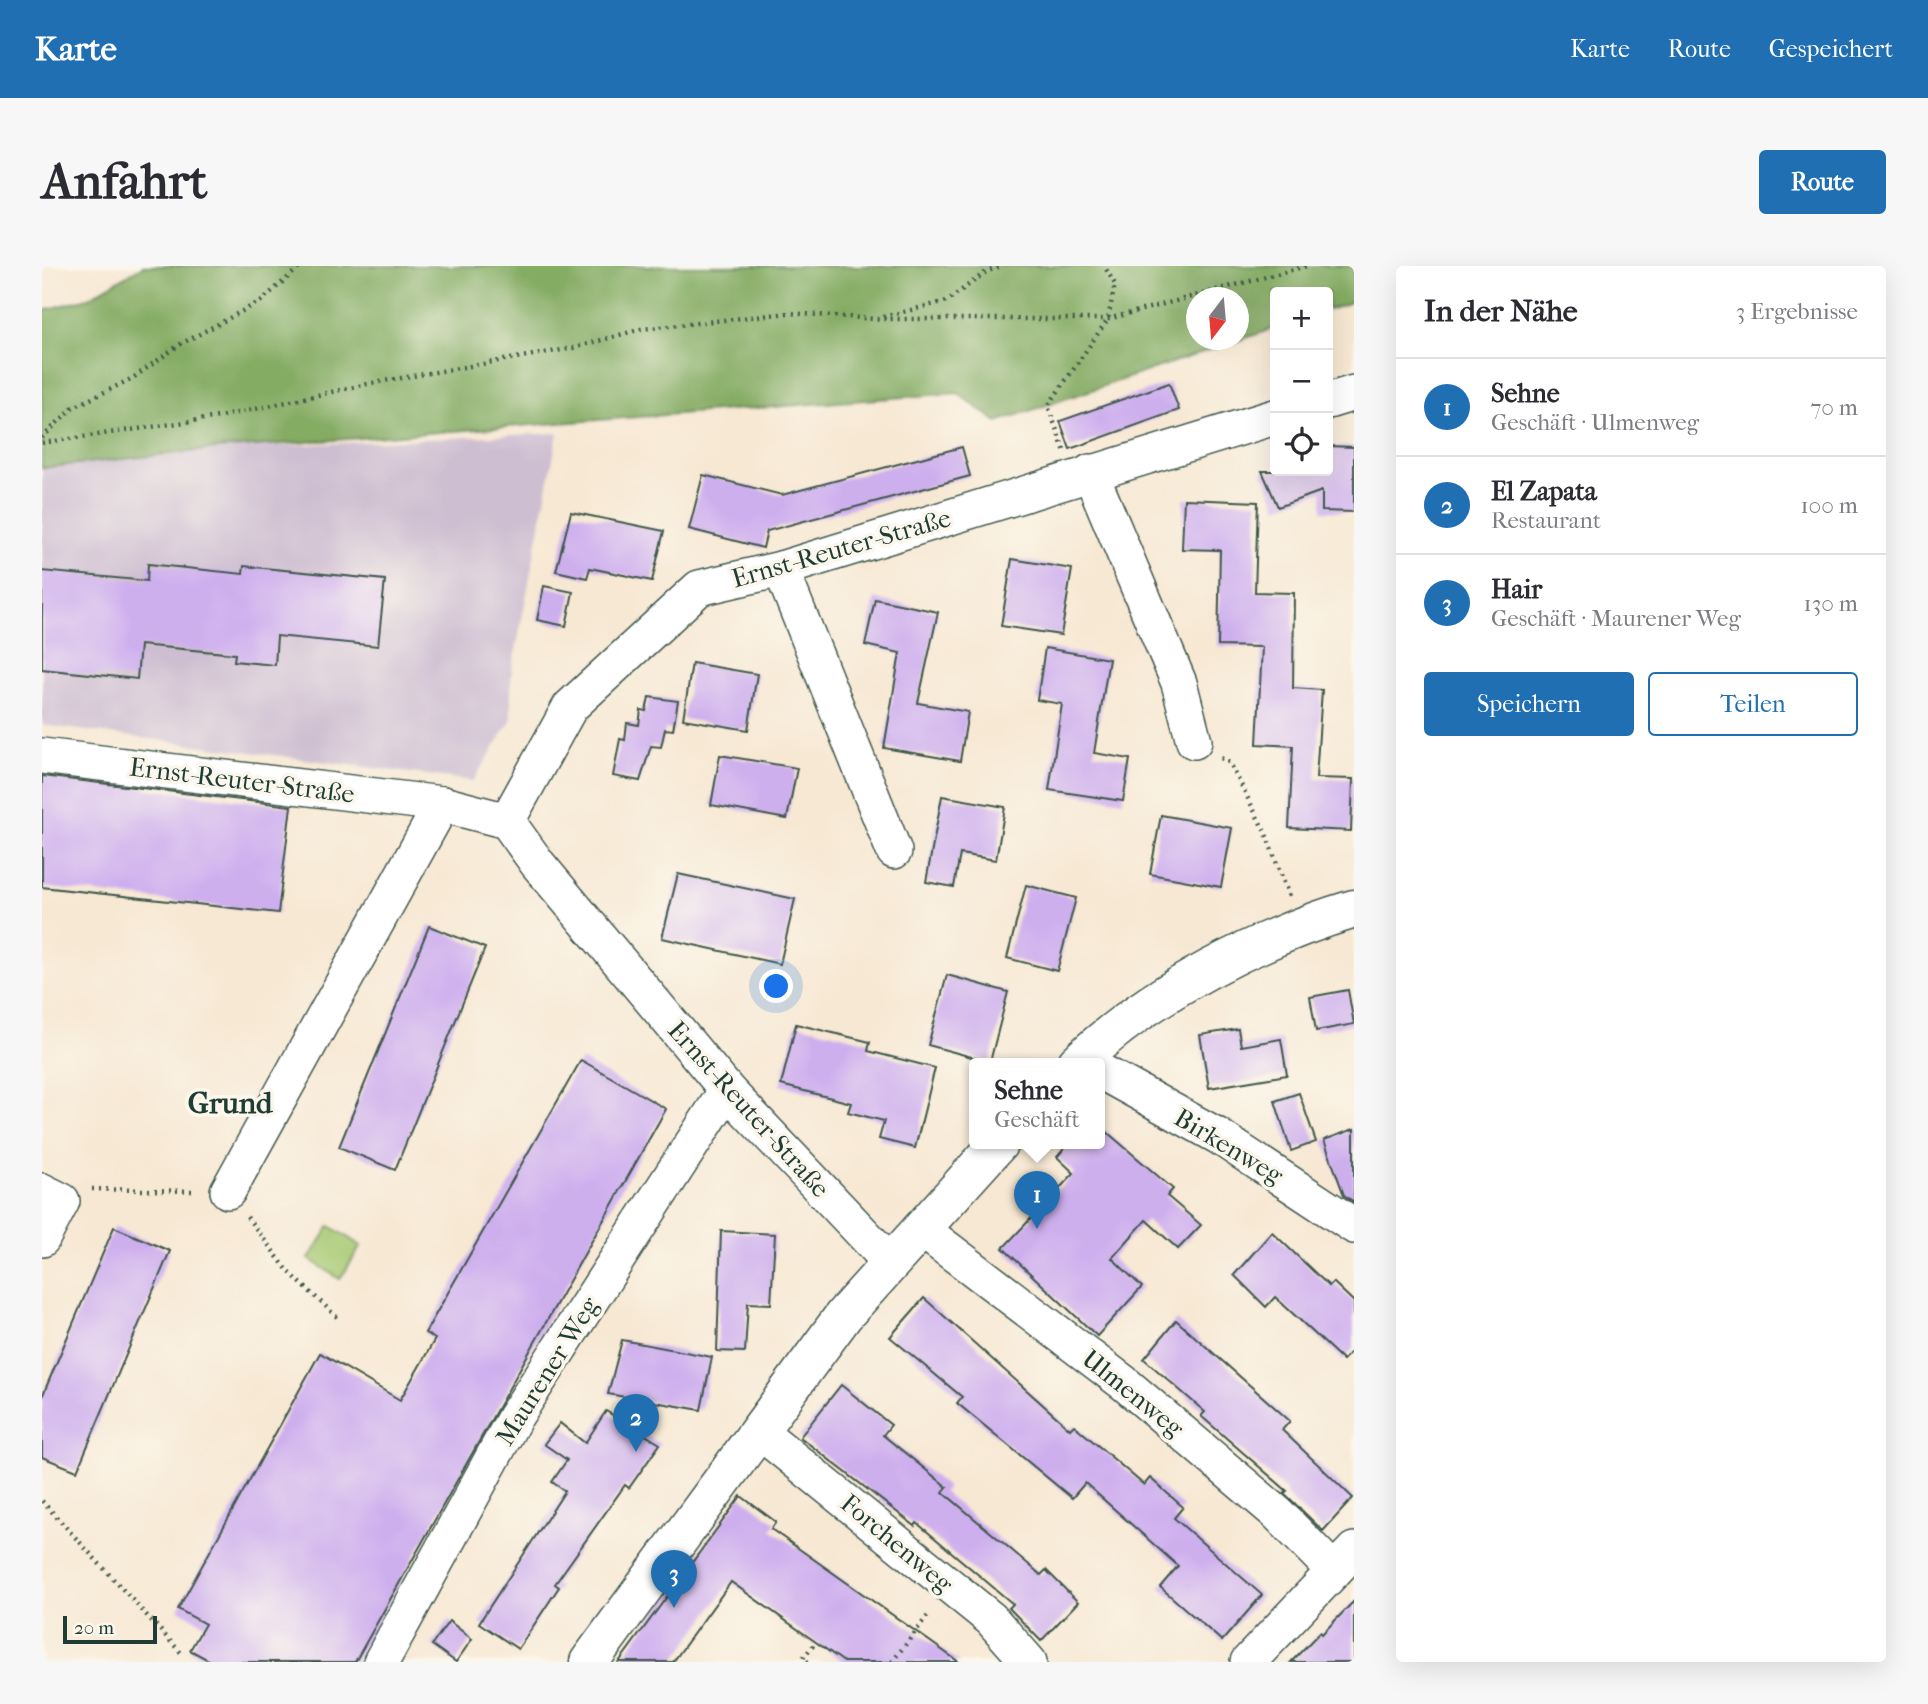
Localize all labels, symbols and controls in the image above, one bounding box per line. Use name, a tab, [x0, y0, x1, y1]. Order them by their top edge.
text: Karte	[35, 30, 117, 69]
text: Karte	[1570, 35, 1630, 63]
text: Route	[1668, 35, 1731, 63]
text: Gespeichert	[1769, 35, 1893, 63]
button: Route	[1759, 150, 1886, 214]
text: Anfahrt	[42, 153, 207, 211]
north arrow	[1186, 287, 1249, 350]
map controls	[1270, 287, 1333, 476]
button: +	[1270, 287, 1333, 350]
text: In der Nähe	[1424, 294, 1578, 329]
text: 3 Ergebnisse	[1736, 298, 1858, 325]
button: −	[1270, 350, 1333, 413]
text: Sehne	[1491, 378, 1560, 409]
text: 1	[1443, 394, 1451, 421]
text: 70 m	[1810, 394, 1858, 421]
text: Geschäft · Ulmenweg	[1491, 409, 1699, 436]
button: locate	[1270, 413, 1333, 476]
text: El Zapata	[1491, 476, 1597, 507]
text: 2	[1441, 492, 1453, 519]
text: 100 m	[1800, 492, 1858, 519]
street label: Ernst-Reuter-Straße	[728, 502, 954, 595]
text: Restaurant	[1491, 507, 1601, 534]
text: Hair	[1491, 574, 1542, 605]
text: 3	[1442, 590, 1452, 617]
text: 130 m	[1804, 590, 1858, 617]
text: Geschäft · Maurener Weg	[1491, 605, 1741, 632]
button: Speichern	[1424, 672, 1634, 736]
button: Teilen	[1648, 672, 1858, 736]
street label: Ernst-Reuter-Straße	[128, 751, 356, 810]
your location	[759, 969, 793, 1003]
street label: Ernst-Reuter-Straße	[661, 1015, 836, 1204]
popup	[969, 1058, 1105, 1149]
text: Sehne	[994, 1075, 1063, 1106]
district label: Grund	[188, 1086, 274, 1121]
street label: Birkenweg	[1169, 1102, 1290, 1192]
text: Geschäft	[994, 1106, 1080, 1133]
pin: 1	[1014, 1171, 1060, 1229]
street label: Maurener Weg	[489, 1290, 606, 1451]
street label: Ulmenweg	[1076, 1343, 1191, 1444]
pin: 2	[613, 1394, 659, 1452]
street label: Forchenweg	[834, 1488, 960, 1600]
pin: 3	[651, 1550, 697, 1608]
scale bar	[63, 1613, 158, 1645]
text: 20 m	[74, 1617, 114, 1639]

